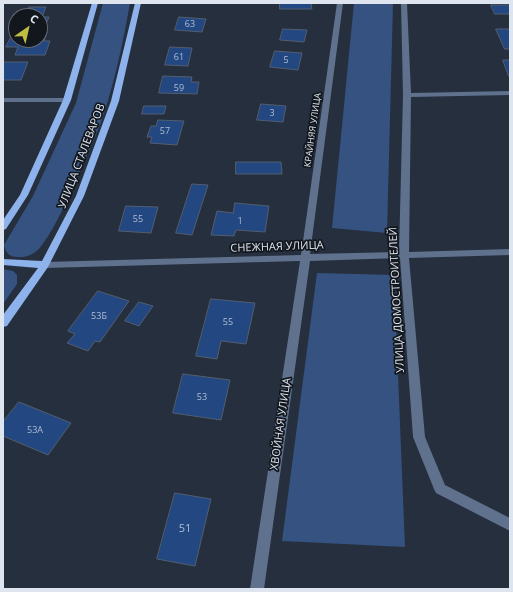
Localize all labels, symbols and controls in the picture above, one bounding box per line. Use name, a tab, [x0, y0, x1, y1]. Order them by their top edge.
north arrow	[8, 8, 48, 48]
text: С	[27, 10, 42, 27]
house number: 63	[185, 19, 195, 29]
house number: 61	[174, 52, 184, 62]
house number: 5	[283, 55, 289, 65]
house number: 59	[174, 83, 184, 93]
street label: КРАЙНЯЯ УЛИЦА	[302, 92, 324, 168]
street label: УЛИЦА СТАЛЕВАРОВ	[56, 102, 108, 210]
house number: 3	[269, 108, 275, 118]
house number: 57	[160, 126, 170, 136]
house number: 55	[133, 214, 143, 224]
house number: 1	[237, 216, 243, 226]
street label: УЛИЦА ДОМОСТРОИТЕЛЕЙ	[387, 227, 407, 373]
street label: СНЕЖНАЯ УЛИЦА	[230, 239, 324, 255]
house number: 53Б	[91, 311, 107, 321]
house number: 55	[223, 317, 233, 327]
street label: ХВОЙНАЯ УЛИЦА	[268, 377, 294, 471]
house number: 53	[197, 392, 207, 402]
house number: 53А	[27, 425, 43, 435]
house number: 51	[179, 522, 191, 536]

